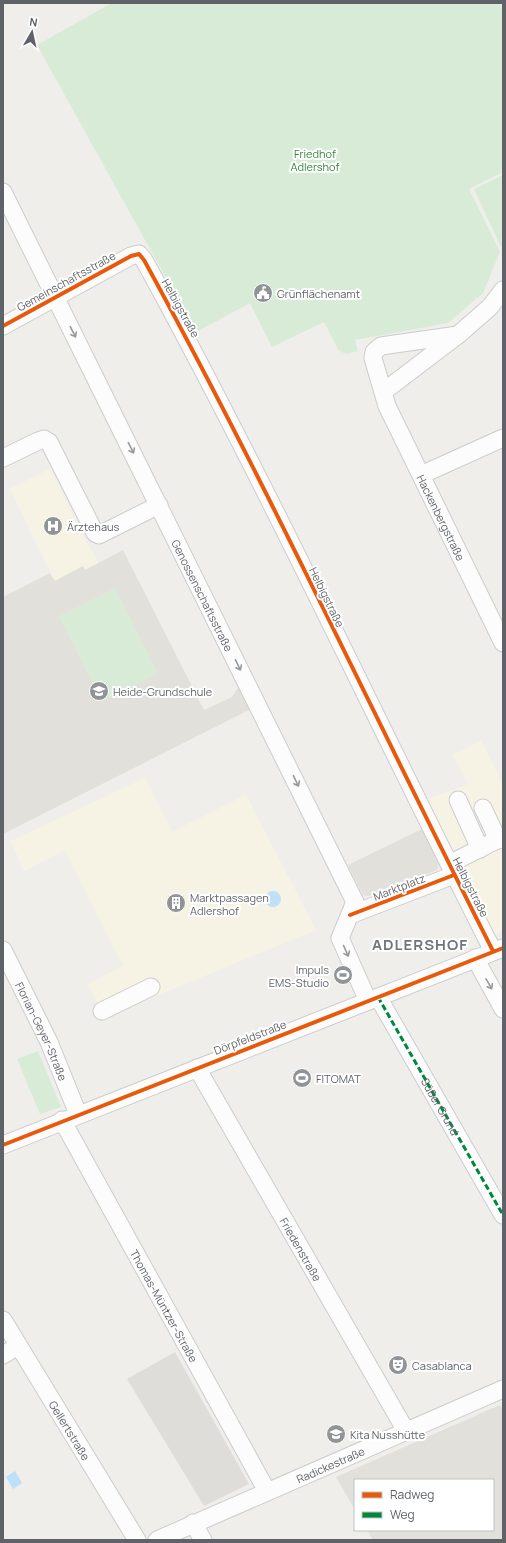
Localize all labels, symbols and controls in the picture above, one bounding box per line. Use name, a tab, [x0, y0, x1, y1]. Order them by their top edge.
north arrow	[12, 12, 52, 52]
text: N	[29, 14, 39, 30]
park label: Friedhof Adlershof	[291, 146, 340, 174]
street label: Gemeinschaftsstraße	[14, 247, 118, 314]
street label: Helbigstraße	[159, 276, 204, 341]
public building icon: Grünflächenamt	[252, 282, 274, 304]
place label: Grünflächenamt	[277, 286, 360, 301]
one-way arrow	[70, 325, 77, 337]
one-way arrow	[128, 442, 135, 454]
street label: Hackenbergstraße	[414, 472, 469, 563]
hospital icon: Ärztehaus	[42, 515, 64, 537]
place label: Ärztehaus	[67, 519, 120, 534]
street label: Genossenschaftsstraße	[169, 537, 237, 654]
street label: Helbigstraße	[306, 564, 348, 630]
one-way arrow	[235, 658, 242, 670]
school or university icon: Heide-Grundschule	[88, 680, 110, 702]
place label: Heide-Grundschule	[113, 684, 213, 699]
one-way arrow	[293, 775, 300, 787]
street label: Helbigstraße	[450, 855, 493, 920]
street label: Marktplatz	[371, 870, 427, 904]
place label: Marktpassagen Adlershof	[190, 890, 269, 918]
building icon: Marktpassagen Adlershof	[165, 892, 187, 914]
district label: ADLERSHOF	[372, 934, 468, 955]
one-way arrow	[343, 945, 350, 957]
place label: Impuls EMS-Studio	[269, 962, 329, 990]
sports icon: Impuls EMS-Studio	[332, 964, 354, 986]
one-way arrow	[485, 978, 493, 990]
street label: Florian-Geyer-Straße	[13, 979, 71, 1083]
street label: Dörpfeldstraße	[212, 1016, 289, 1058]
sports icon: FITOMAT	[291, 1067, 313, 1089]
place label: FITOMAT	[316, 1071, 361, 1086]
street label: Süßer Grund	[418, 1075, 463, 1138]
street label: Friedenstraße	[277, 1215, 326, 1284]
street label: Thomas-Müntzer-Straße	[127, 1246, 202, 1365]
theatre icon: Casablanca	[387, 1354, 409, 1376]
place label: Casablanca	[412, 1358, 472, 1373]
street label: Gellertstraße	[46, 1398, 94, 1463]
school or university icon: Kita Nusshütte	[325, 1423, 347, 1445]
place label: Kita Nusshütte	[350, 1427, 426, 1442]
street label: Radickestraße	[294, 1443, 367, 1486]
legend	[354, 1479, 494, 1531]
text: Radweg	[390, 1486, 434, 1503]
text: Weg	[390, 1506, 415, 1523]

